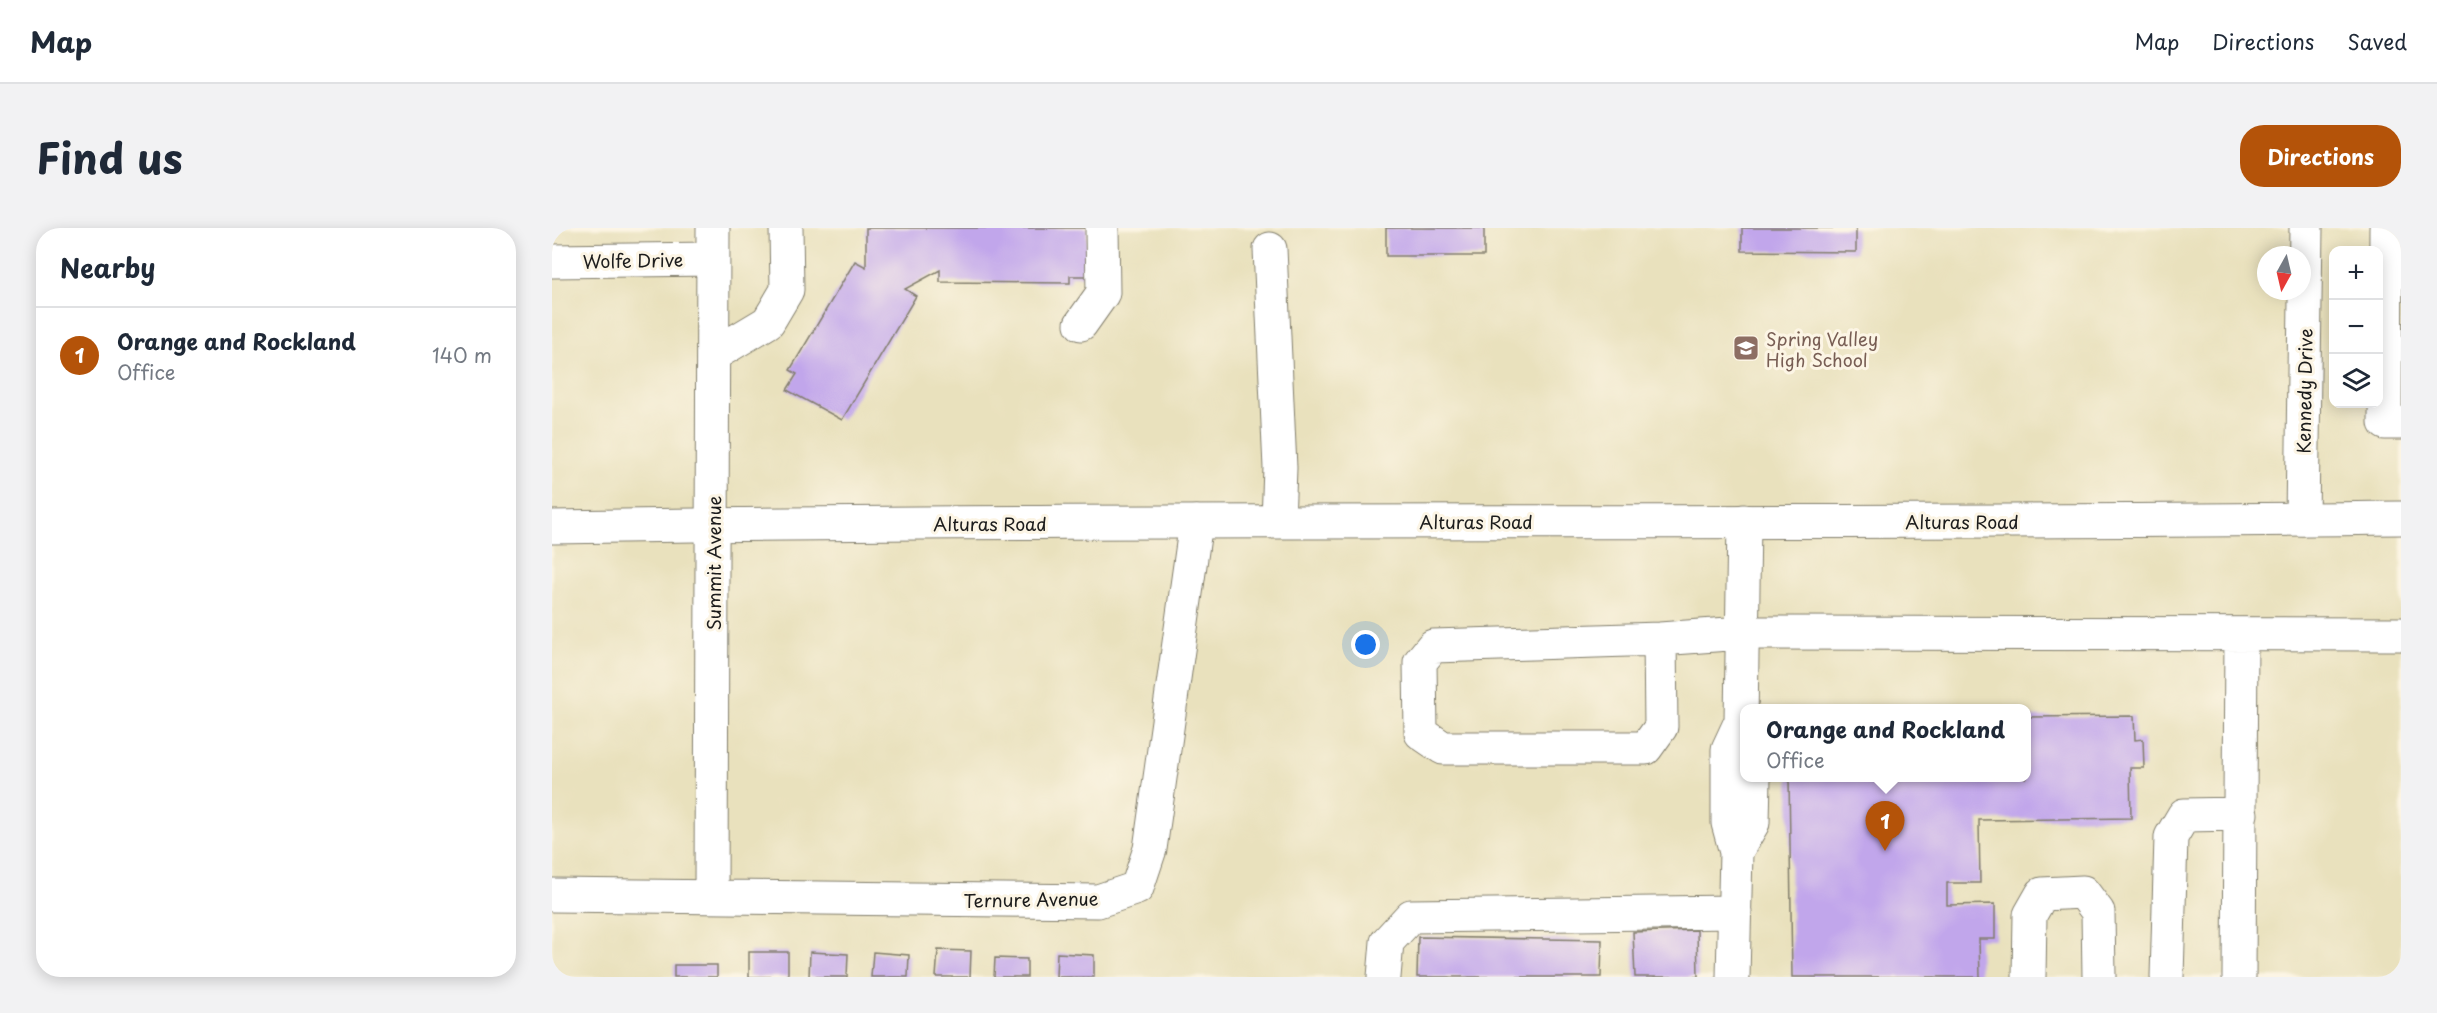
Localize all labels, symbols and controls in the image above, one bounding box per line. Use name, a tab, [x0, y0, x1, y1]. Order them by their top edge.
text: Map	[30, 20, 92, 63]
text: Map	[2134, 25, 2179, 57]
text: Directions	[2212, 25, 2314, 57]
text: Saved	[2347, 25, 2407, 57]
text: Find us	[36, 125, 183, 188]
button: Directions	[2240, 125, 2401, 187]
street label: Wolfe Drive	[582, 246, 684, 274]
north arrow	[2257, 246, 2311, 300]
map controls	[2329, 246, 2383, 408]
button: +	[2329, 246, 2383, 300]
text: Nearby	[60, 248, 155, 287]
button: −	[2329, 300, 2383, 354]
text: Orange and Rockland	[117, 324, 356, 357]
place label: Spring Valley High School	[1766, 325, 1878, 373]
street label: Kennedy Drive	[2289, 328, 2319, 454]
school or university icon: Spring Valley High School	[1731, 333, 1761, 363]
text: 1	[75, 340, 84, 370]
text: 140 m	[432, 340, 492, 370]
button: layers	[2329, 354, 2383, 408]
text: Office	[117, 357, 175, 387]
street label: Summit Avenue	[700, 495, 727, 630]
street label: Alturas Road	[1419, 508, 1533, 535]
street label: Alturas Road	[1905, 508, 2019, 535]
street label: Alturas Road	[933, 510, 1047, 537]
your location	[1351, 630, 1380, 659]
popup	[1740, 704, 2031, 782]
text: Orange and Rockland	[1766, 712, 2005, 745]
text: Office	[1766, 745, 1825, 775]
pin: 1	[1866, 802, 1904, 851]
street label: Ternure Avenue	[963, 884, 1099, 914]

